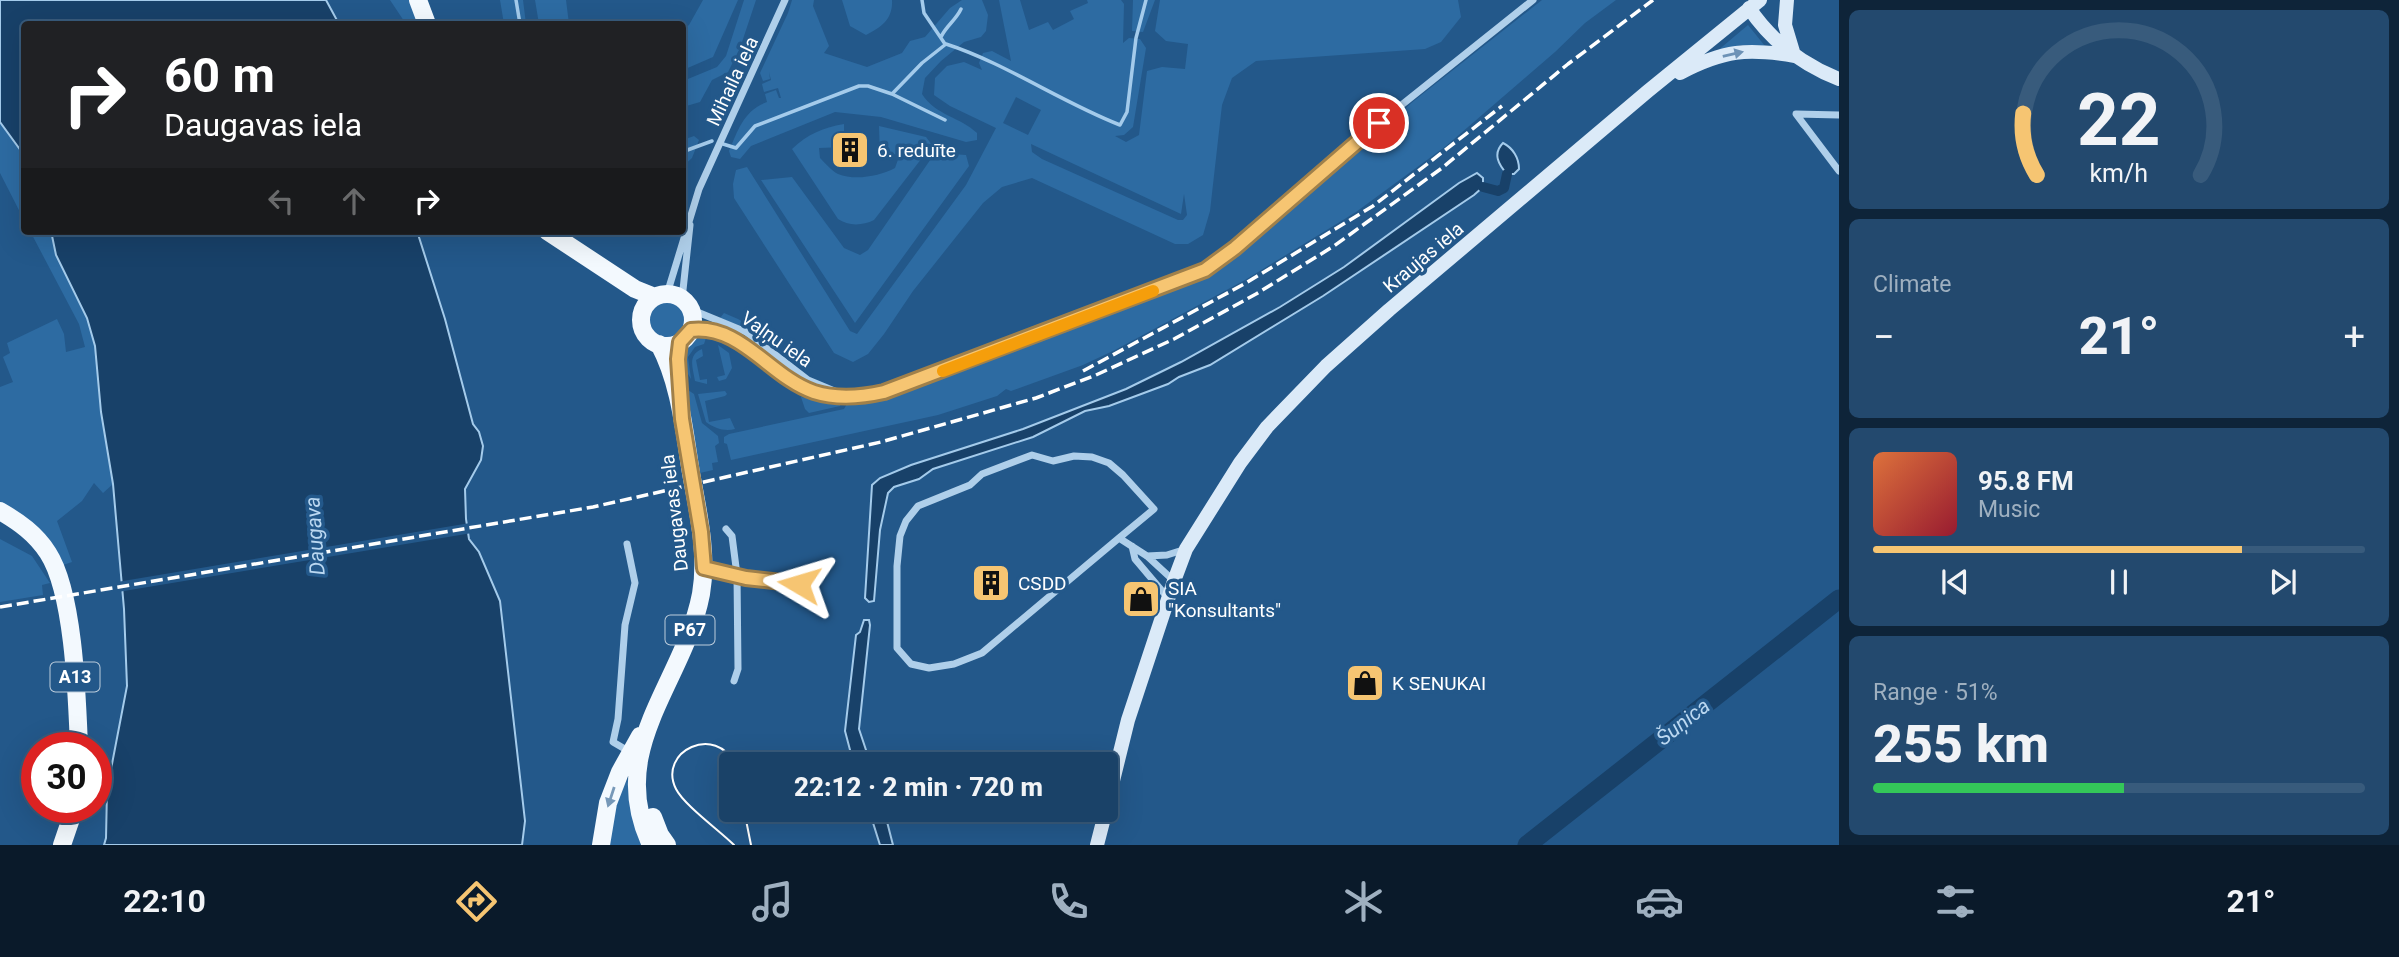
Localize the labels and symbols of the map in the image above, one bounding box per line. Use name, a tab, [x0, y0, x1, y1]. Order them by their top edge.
street label: Mihaila iela	[702, 33, 763, 130]
one-way arrow	[1722, 48, 1744, 59]
pin	[1349, 93, 1409, 153]
building icon: 6. reduīte	[829, 129, 871, 171]
place label: 6. reduīte	[877, 139, 956, 162]
street label: Kraujas iela	[1378, 217, 1468, 298]
street label: Vaļņu iela	[737, 306, 817, 372]
street label: Daugavas iela	[656, 453, 693, 573]
water label: Daugava	[300, 496, 330, 576]
position arrow	[762, 547, 836, 621]
building icon: CSDD	[970, 562, 1012, 604]
place label: CSDD	[1018, 572, 1067, 595]
place label: SIA "Konsultants"	[1168, 577, 1281, 622]
shop icon: SIA "Konsultants"	[1120, 578, 1162, 620]
road number: P67	[666, 616, 714, 644]
road number: A13	[50, 662, 100, 692]
shop icon: K SENUKAI	[1344, 662, 1386, 704]
place label: K SENUKAI	[1392, 672, 1486, 695]
water label: Šuņica	[1651, 693, 1715, 750]
speed limit sign: 30	[21, 732, 112, 823]
one-way arrow	[605, 787, 616, 808]

